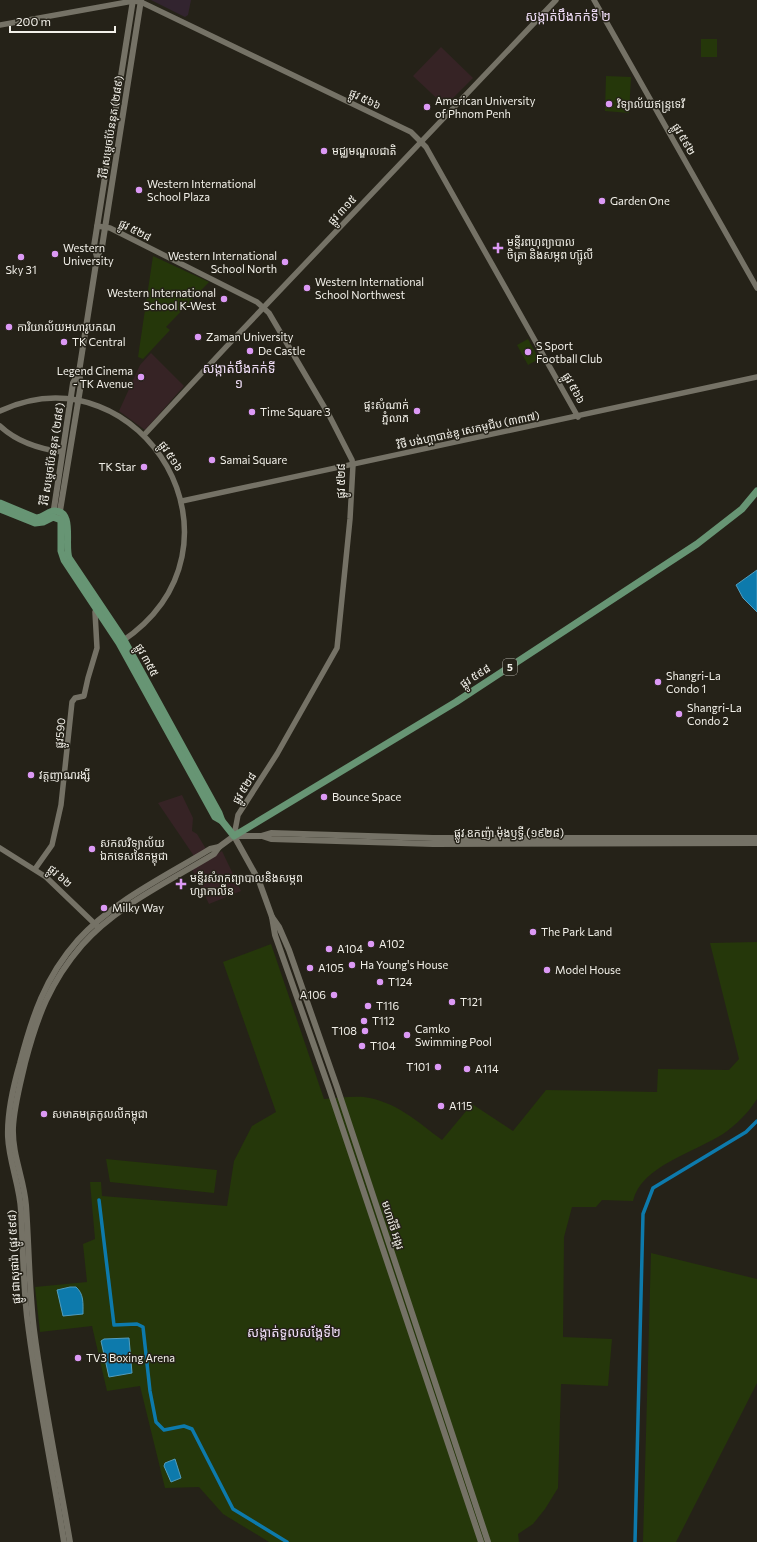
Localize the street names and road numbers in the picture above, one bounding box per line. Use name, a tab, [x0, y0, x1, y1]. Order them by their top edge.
street label: វិថី សម្តេចប៉ែននុត (២៨៩)	[96, 75, 126, 180]
street label: ផ្លូវ ៥៦៦	[345, 86, 383, 115]
street label: ផ្លូវ ៥៩២	[666, 120, 699, 159]
street label: ផ្លូវ ៣១៥	[325, 192, 362, 230]
street label: ផ្លូវ ៥២៨	[115, 216, 154, 247]
street label: ផ្លូវ ៥៦៦	[557, 370, 588, 408]
street label: វិថី សម្តេចប៉ែននុត (២៨៩)	[37, 402, 67, 507]
street label: វិថី បង់ហ្គាបាន់ឌូ សេកមូជីប (៣៣៧)	[395, 408, 541, 452]
street label: ផ្លូវ ៥១៦	[153, 438, 186, 476]
street label: ផ្លូវ ៥២៨	[334, 464, 351, 498]
street label: ផ្លូវ ៣៥៥	[129, 641, 162, 681]
road number: 5	[503, 659, 517, 675]
street label: ផ្លូវ ៥៩៨	[457, 661, 495, 694]
street label: ផ្លូវ590	[52, 717, 72, 749]
street label: ផ្លូវ ៥២៨	[229, 769, 262, 808]
street label: ផ្លូវ ឧកញ៉ា ម៉ុងឫទ្ធី (១៩២៨)	[454, 826, 564, 843]
street label: ផ្លូវ ៦២	[43, 862, 75, 893]
street label: មហាវិថី អង្គរ	[378, 1199, 408, 1251]
street label: ផ្លូវ ជាសុផារ៉ា (ផ្លូវ ៥៩៨)	[5, 1209, 27, 1304]

